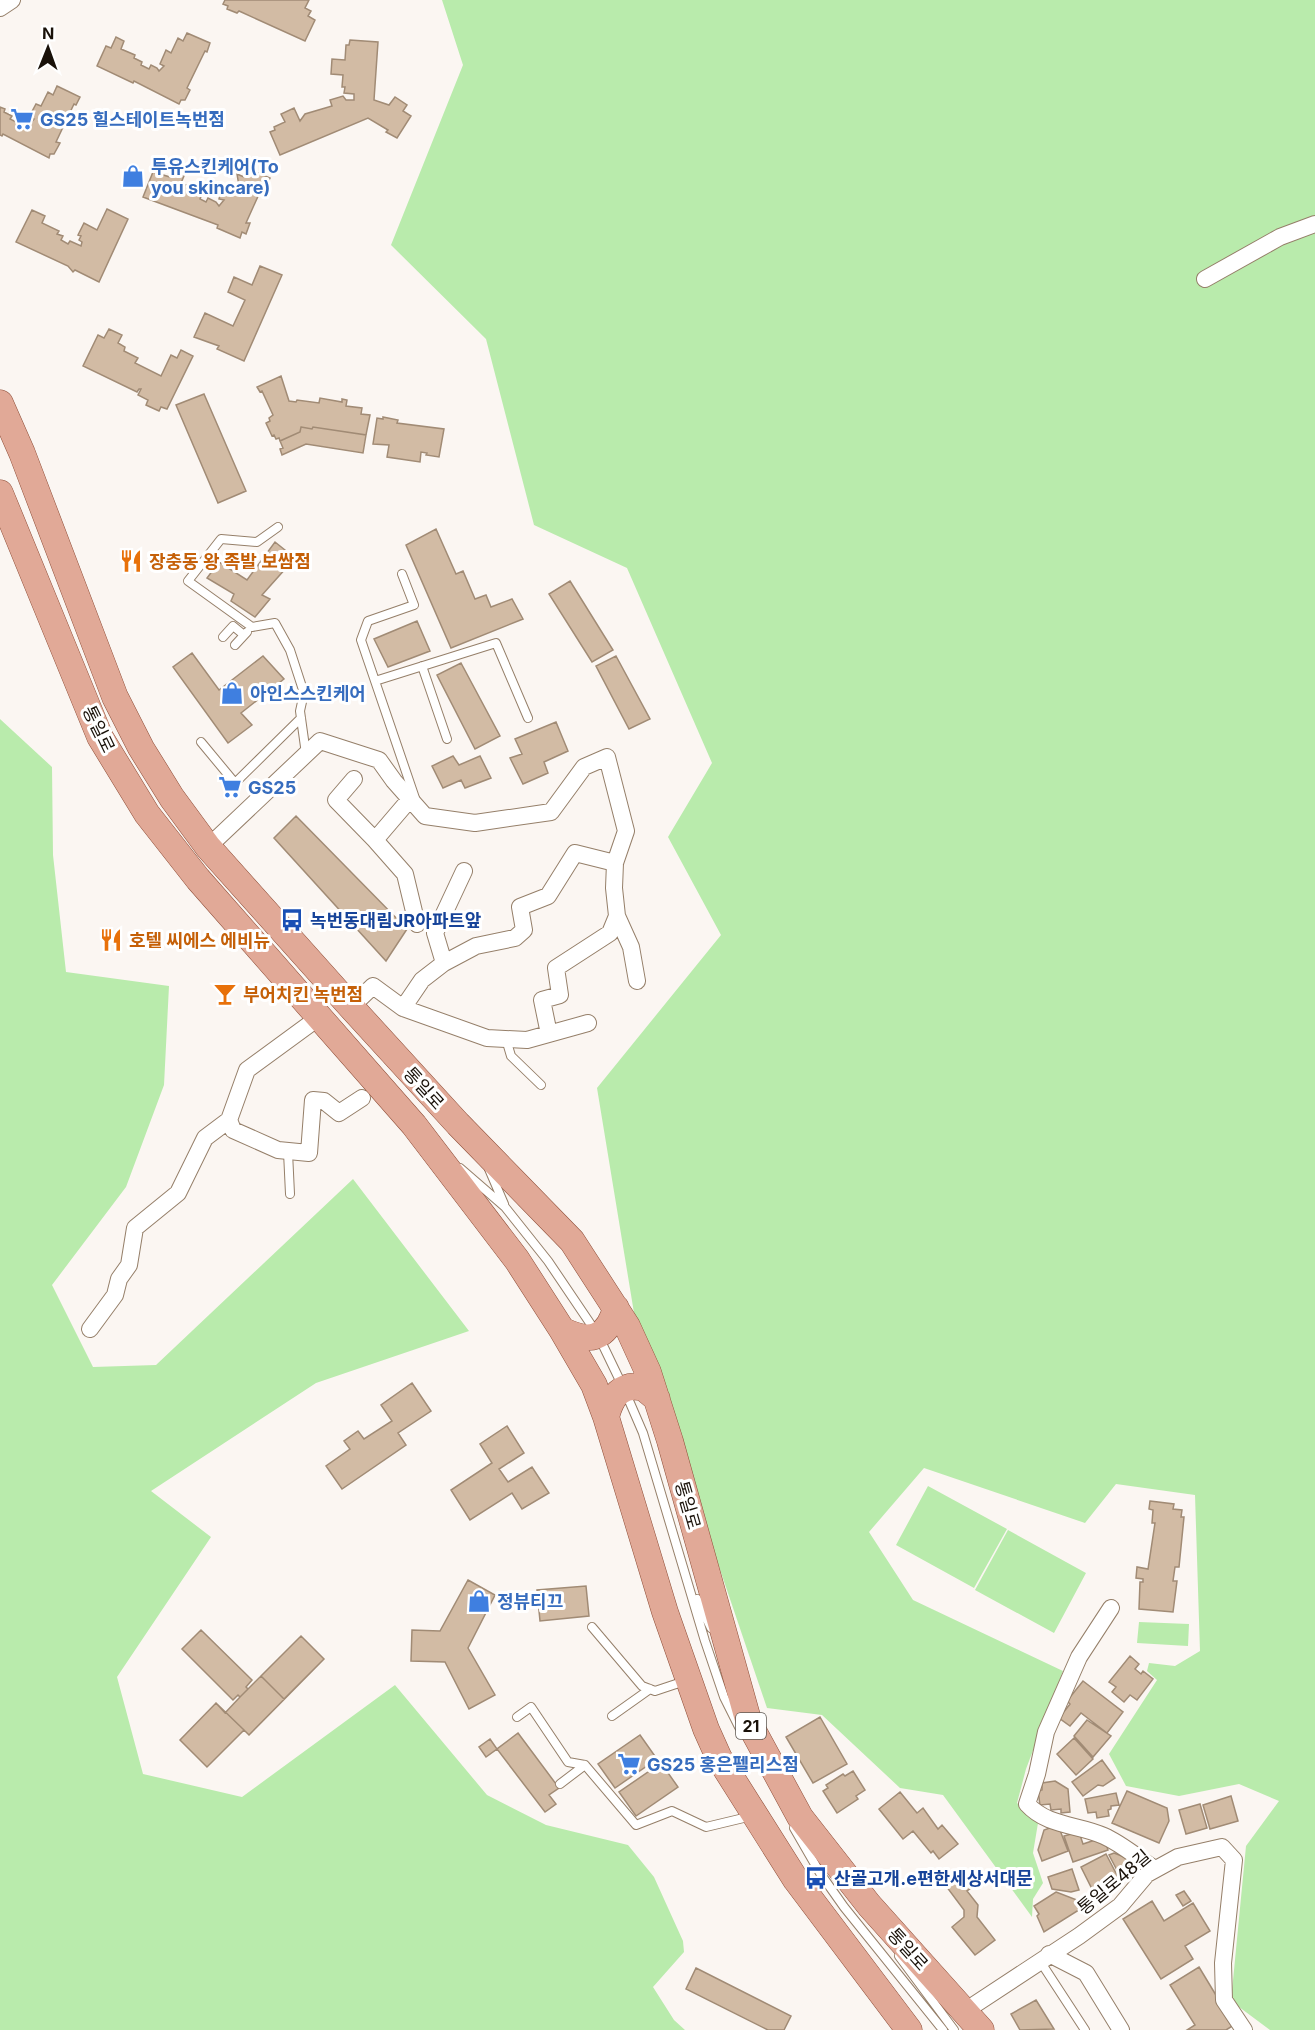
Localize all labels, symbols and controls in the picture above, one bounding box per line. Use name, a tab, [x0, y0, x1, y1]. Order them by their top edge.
north arrow	[18, 18, 78, 78]
text: N	[42, 23, 55, 43]
supermarket icon: GS25 힐스테이트녹번점	[9, 106, 35, 132]
place label: GS25 힐스테이트녹번점	[40, 109, 225, 130]
place label: 투유스킨케어(To you skincare)	[151, 156, 279, 198]
shop icon: 투유스킨케어(To you skincare)	[120, 163, 146, 189]
restaurant icon: 장충동 왕 족발 보쌈점	[118, 548, 144, 574]
place label: 장충동 왕 족발 보쌈점	[149, 551, 311, 572]
shop icon: 아인스스킨케어	[219, 680, 245, 706]
place label: 아인스스킨케어	[250, 683, 366, 704]
street label: 통일로	[79, 702, 119, 756]
supermarket icon: GS25	[217, 774, 243, 800]
place label: GS25	[248, 777, 296, 798]
bus stop icon: 녹번동대림JR아파트앞	[279, 907, 305, 933]
place label: 녹번동대림JR아파트앞	[310, 910, 482, 931]
restaurant icon: 호텔 씨에스 에비뉴	[98, 927, 124, 953]
place label: 호텔 씨에스 에비뉴	[129, 930, 270, 951]
bar icon: 부어치킨 녹번점	[212, 981, 238, 1007]
place label: 부어치킨 녹번점	[243, 984, 363, 1005]
street label: 통일로	[400, 1063, 448, 1113]
street label: 통일로	[671, 1478, 705, 1532]
shop icon: 정뷰티끄	[466, 1588, 492, 1614]
place label: 정뷰티끄	[497, 1591, 563, 1612]
road number: 21	[736, 1713, 766, 1739]
supermarket icon: GS25 홍은펠리스점	[616, 1751, 642, 1777]
place label: GS25 홍은펠리스점	[647, 1754, 799, 1775]
street label: 통일로48길	[1073, 1845, 1155, 1919]
bus stop icon: 산골고개.e편한세상서대문	[803, 1865, 829, 1891]
place label: 산골고개.e편한세상서대문	[834, 1868, 1033, 1889]
street label: 통일로	[884, 1924, 932, 1974]

